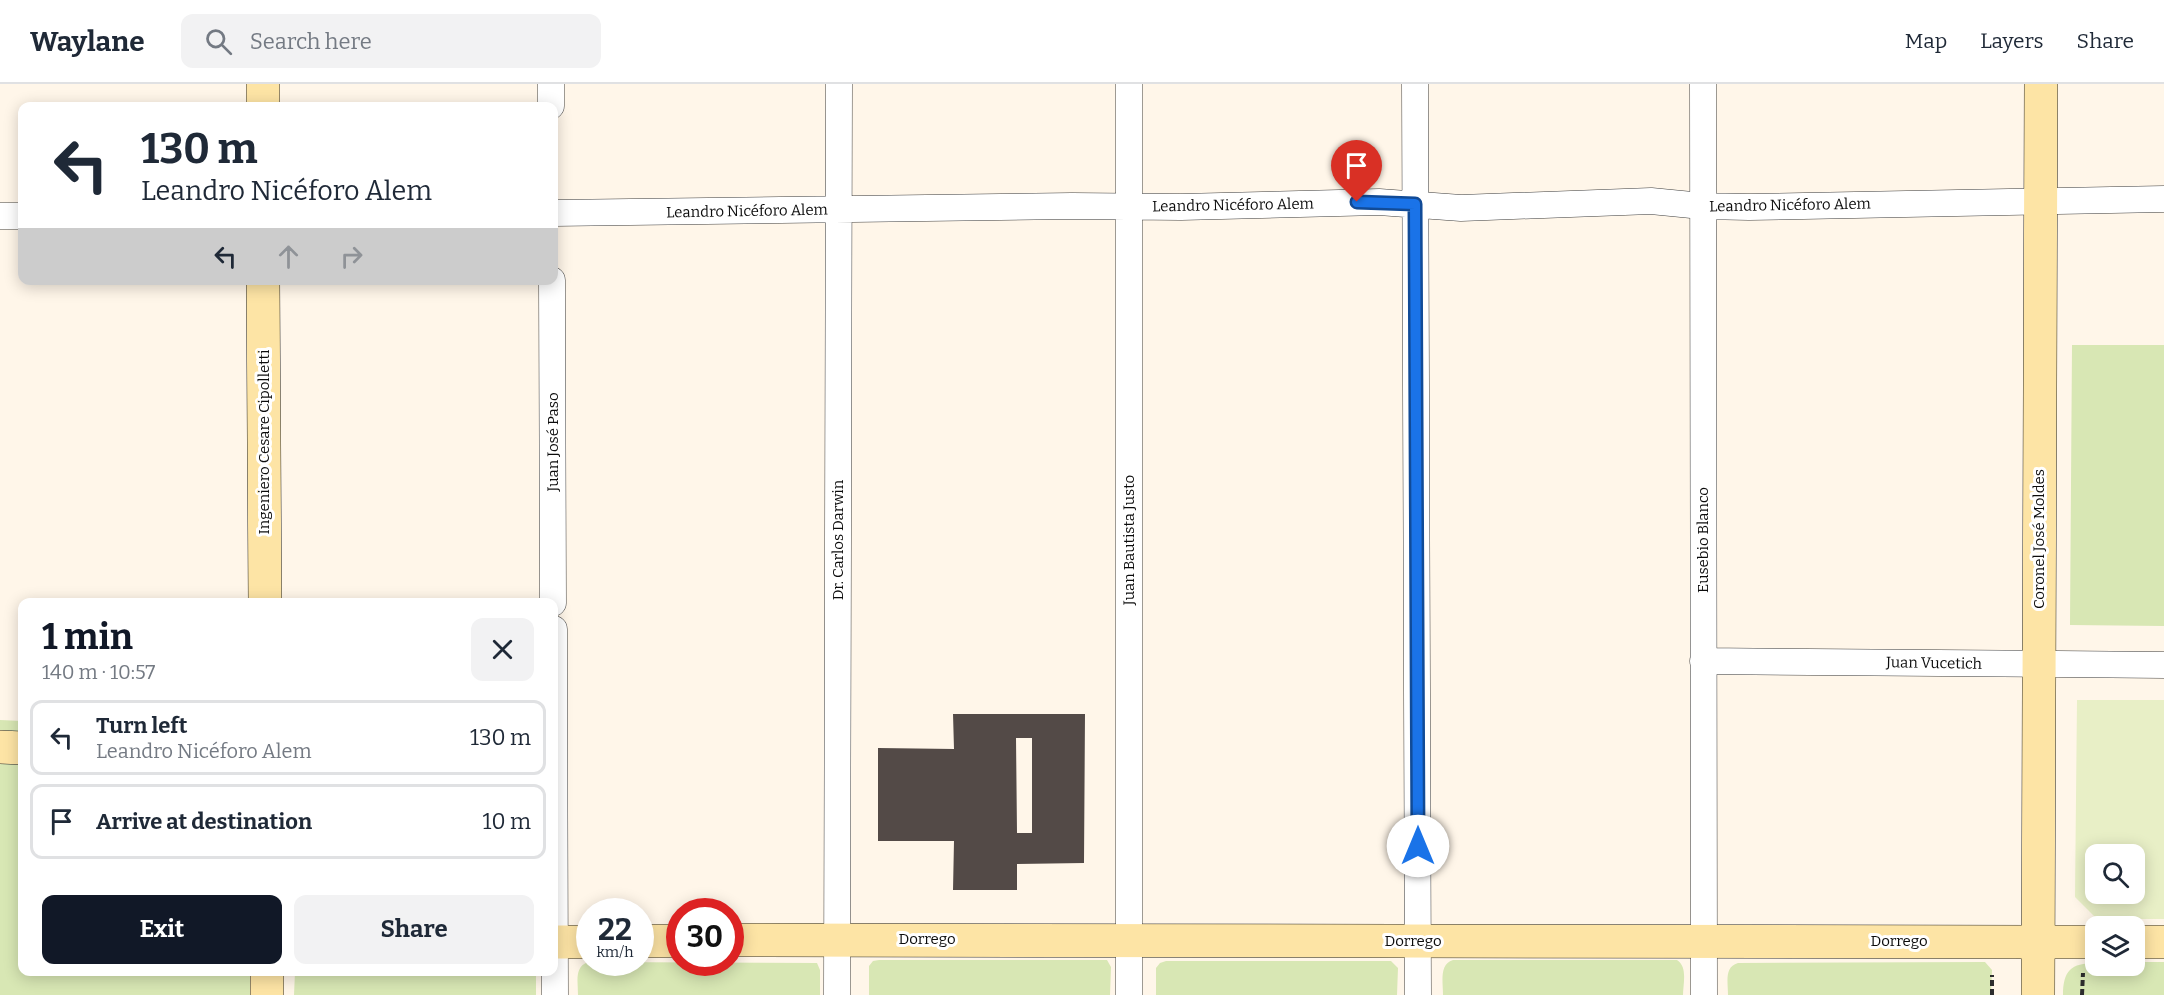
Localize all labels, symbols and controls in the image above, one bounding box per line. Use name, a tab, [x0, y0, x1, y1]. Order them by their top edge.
search box	[181, 14, 601, 68]
text: Waylane	[30, 25, 145, 58]
icon: search	[202, 25, 235, 58]
text: Search here	[250, 28, 372, 55]
text: Map	[1905, 28, 1947, 54]
text: Layers	[1980, 28, 2044, 54]
text: Share	[2077, 28, 2134, 54]
text: 130 m	[141, 124, 258, 174]
icon: left	[42, 126, 120, 204]
pin	[1331, 140, 1382, 202]
icon: arrive	[1340, 149, 1373, 182]
text: Leandro Nicéforo Alem	[141, 175, 432, 207]
street label: Leandro Nicéforo Alem	[1152, 195, 1315, 215]
street label: Leandro Nicéforo Alem	[1709, 195, 1872, 215]
street label: Leandro Nicéforo Alem	[666, 201, 829, 221]
icon: left	[209, 240, 242, 273]
icon: ahead	[272, 240, 305, 273]
icon: right	[335, 240, 368, 273]
street label: Ingeniero Cesare Cipolletti	[255, 349, 273, 535]
street label: Juan José Paso	[544, 392, 562, 493]
street label: Coronel José Moldes	[2030, 469, 2048, 609]
street label: Juan Bautista Justo	[1120, 475, 1138, 606]
street label: Dr. Carlos Darwin	[829, 479, 847, 600]
street label: Eusebio Blanco	[1694, 487, 1712, 593]
text: 1 min	[42, 615, 133, 659]
button: close	[471, 618, 534, 681]
street label: Juan Vucetich	[1885, 653, 1983, 673]
text: 140 m · 10:57	[42, 660, 155, 684]
text: Turn left	[96, 712, 188, 739]
icon: left	[45, 721, 78, 754]
text: 130 m	[470, 724, 531, 751]
text: Leandro Nicéforo Alem	[96, 739, 312, 763]
icon: arrive	[45, 805, 78, 838]
text: Arrive at destination	[96, 808, 312, 835]
text: 10 m	[483, 808, 531, 835]
position arrow	[1386, 814, 1450, 878]
map controls	[2085, 844, 2145, 976]
button: search	[2085, 844, 2145, 904]
button: Exit	[42, 895, 282, 964]
button: Share	[294, 895, 534, 964]
speed limit sign: 30	[666, 898, 744, 976]
text: 22	[598, 912, 632, 948]
button: layers	[2085, 916, 2145, 976]
street label: Dorrego	[898, 930, 956, 948]
street label: Dorrego	[1384, 932, 1442, 950]
street label: Dorrego	[1870, 932, 1928, 950]
text: km/h	[596, 943, 634, 961]

